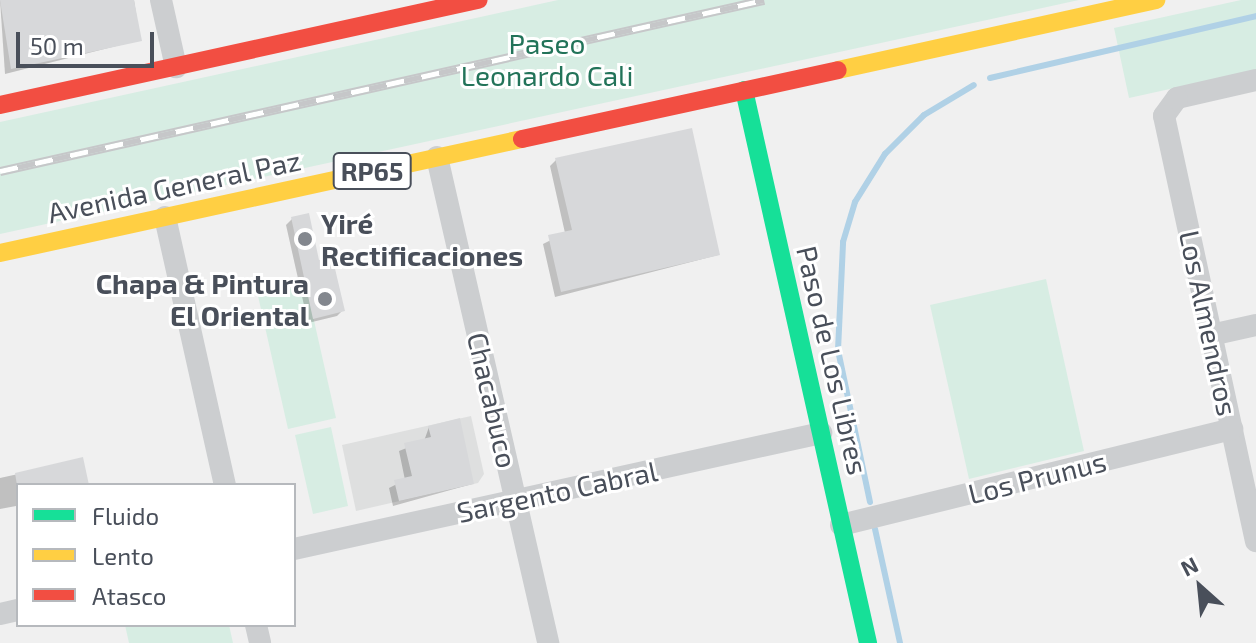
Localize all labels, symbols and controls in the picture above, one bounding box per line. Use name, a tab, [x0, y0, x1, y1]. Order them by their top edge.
scale bar	[20, 16, 158, 66]
park label: Paseo Leonardo Cali	[461, 26, 633, 92]
text: 50 m	[30, 31, 84, 60]
street label: Avenida General Paz	[44, 143, 304, 229]
road number: RP65	[332, 149, 412, 193]
place label: Yiré Rectificaciones	[321, 206, 523, 272]
street label: Los Almendros	[1173, 227, 1245, 419]
marker: Yiré Rectificaciones	[296, 230, 314, 248]
street label: Paso de Los Libres	[790, 242, 876, 478]
place label: Chapa & Pintura El Oriental	[96, 266, 309, 332]
marker: Chapa & Pintura El Oriental	[316, 290, 334, 308]
street label: Chacabuco	[461, 329, 525, 471]
street label: Los Prunus	[965, 444, 1109, 510]
street label: Sargento Cabral	[454, 453, 660, 529]
legend	[16, 483, 296, 627]
text: Fluido	[92, 501, 159, 530]
text: Lento	[92, 541, 154, 570]
north arrow	[1160, 547, 1240, 627]
text: N	[1176, 550, 1202, 581]
text: Atasco	[92, 581, 166, 610]

